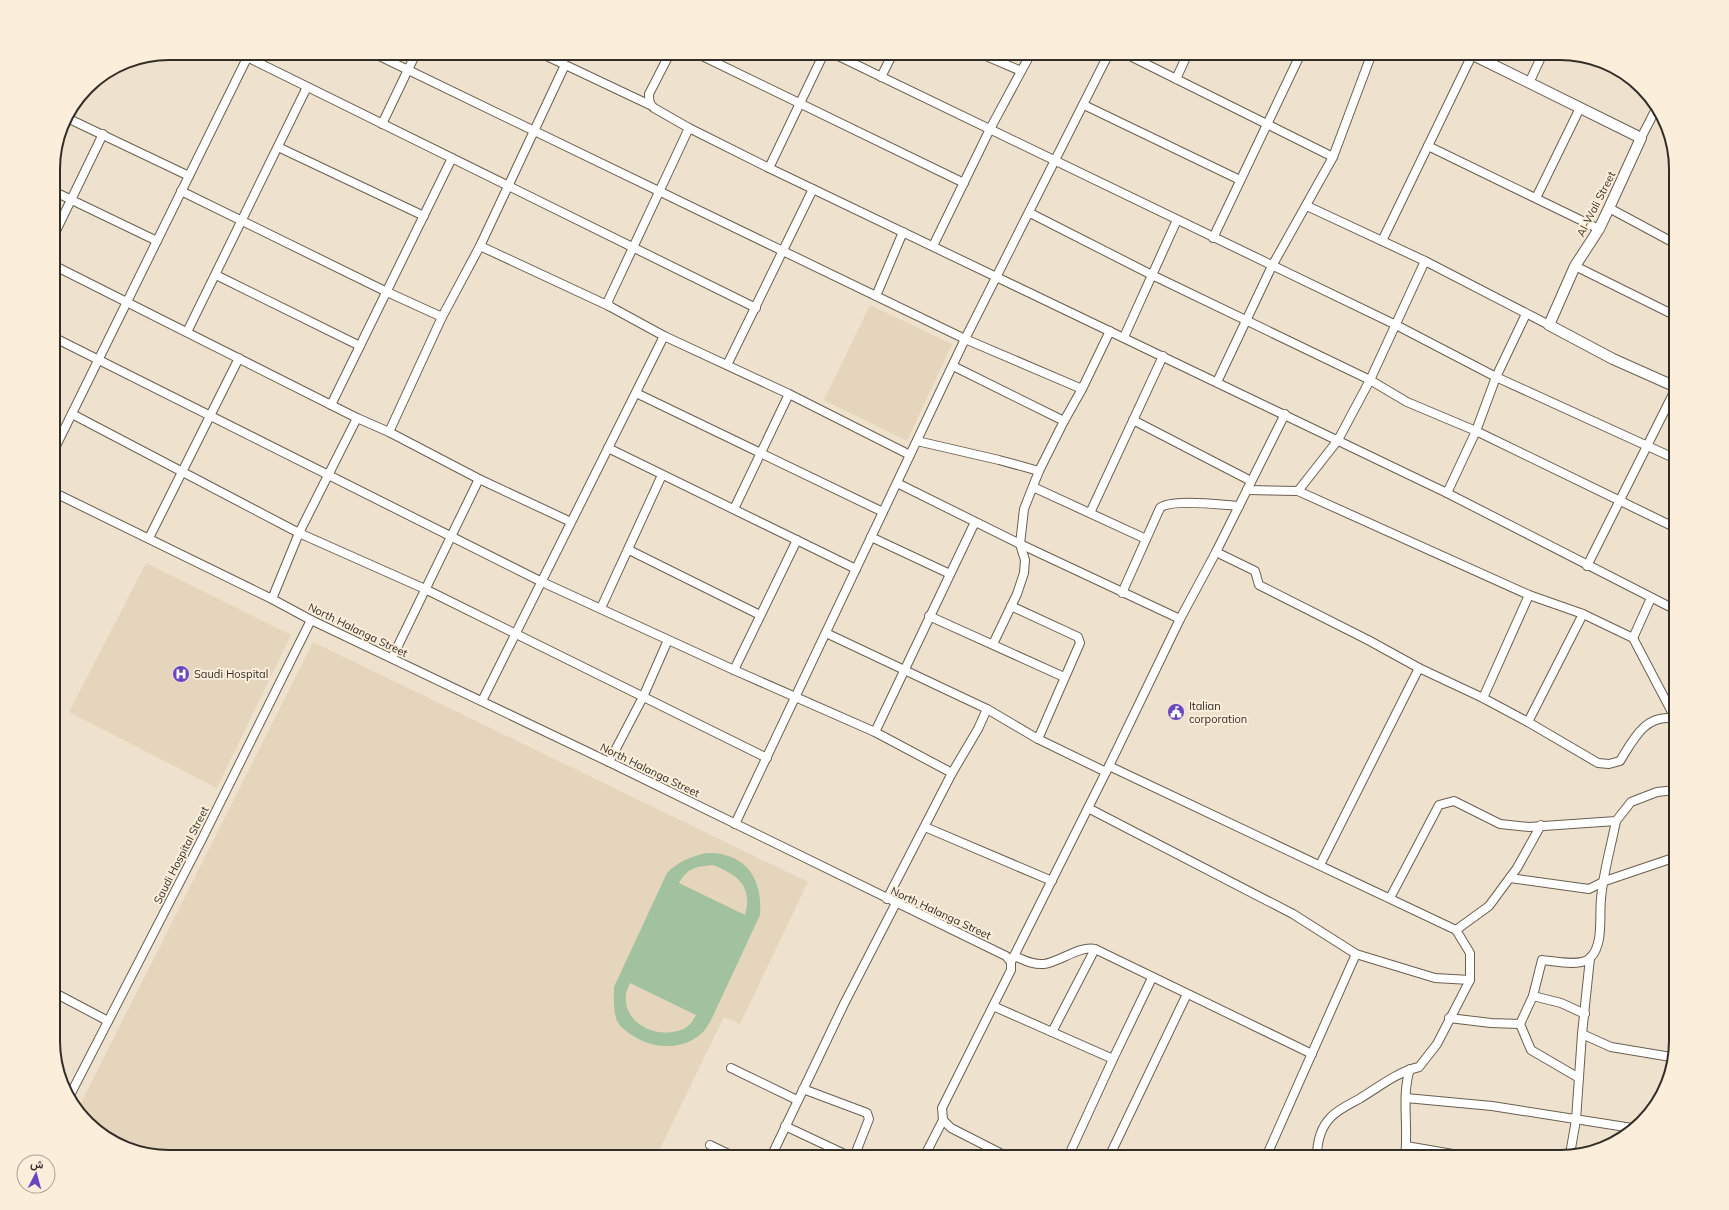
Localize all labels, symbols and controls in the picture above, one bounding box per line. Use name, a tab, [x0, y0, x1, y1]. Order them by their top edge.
street label: Al-Wali Street	[1574, 169, 1619, 239]
street label: North Halanga Street	[306, 600, 410, 660]
hospital icon: Saudi Hospital	[171, 664, 191, 684]
place label: Saudi Hospital	[194, 667, 268, 681]
place label: Italian corporation	[1189, 699, 1247, 726]
public building icon: Italian corporation	[1166, 702, 1186, 722]
street label: North Halanga Street	[598, 740, 702, 800]
street label: Saudi Hospital Street	[150, 804, 212, 906]
street label: North Halanga Street	[889, 884, 994, 942]
north arrow	[16, 1154, 56, 1194]
text: ش	[30, 1156, 44, 1172]

